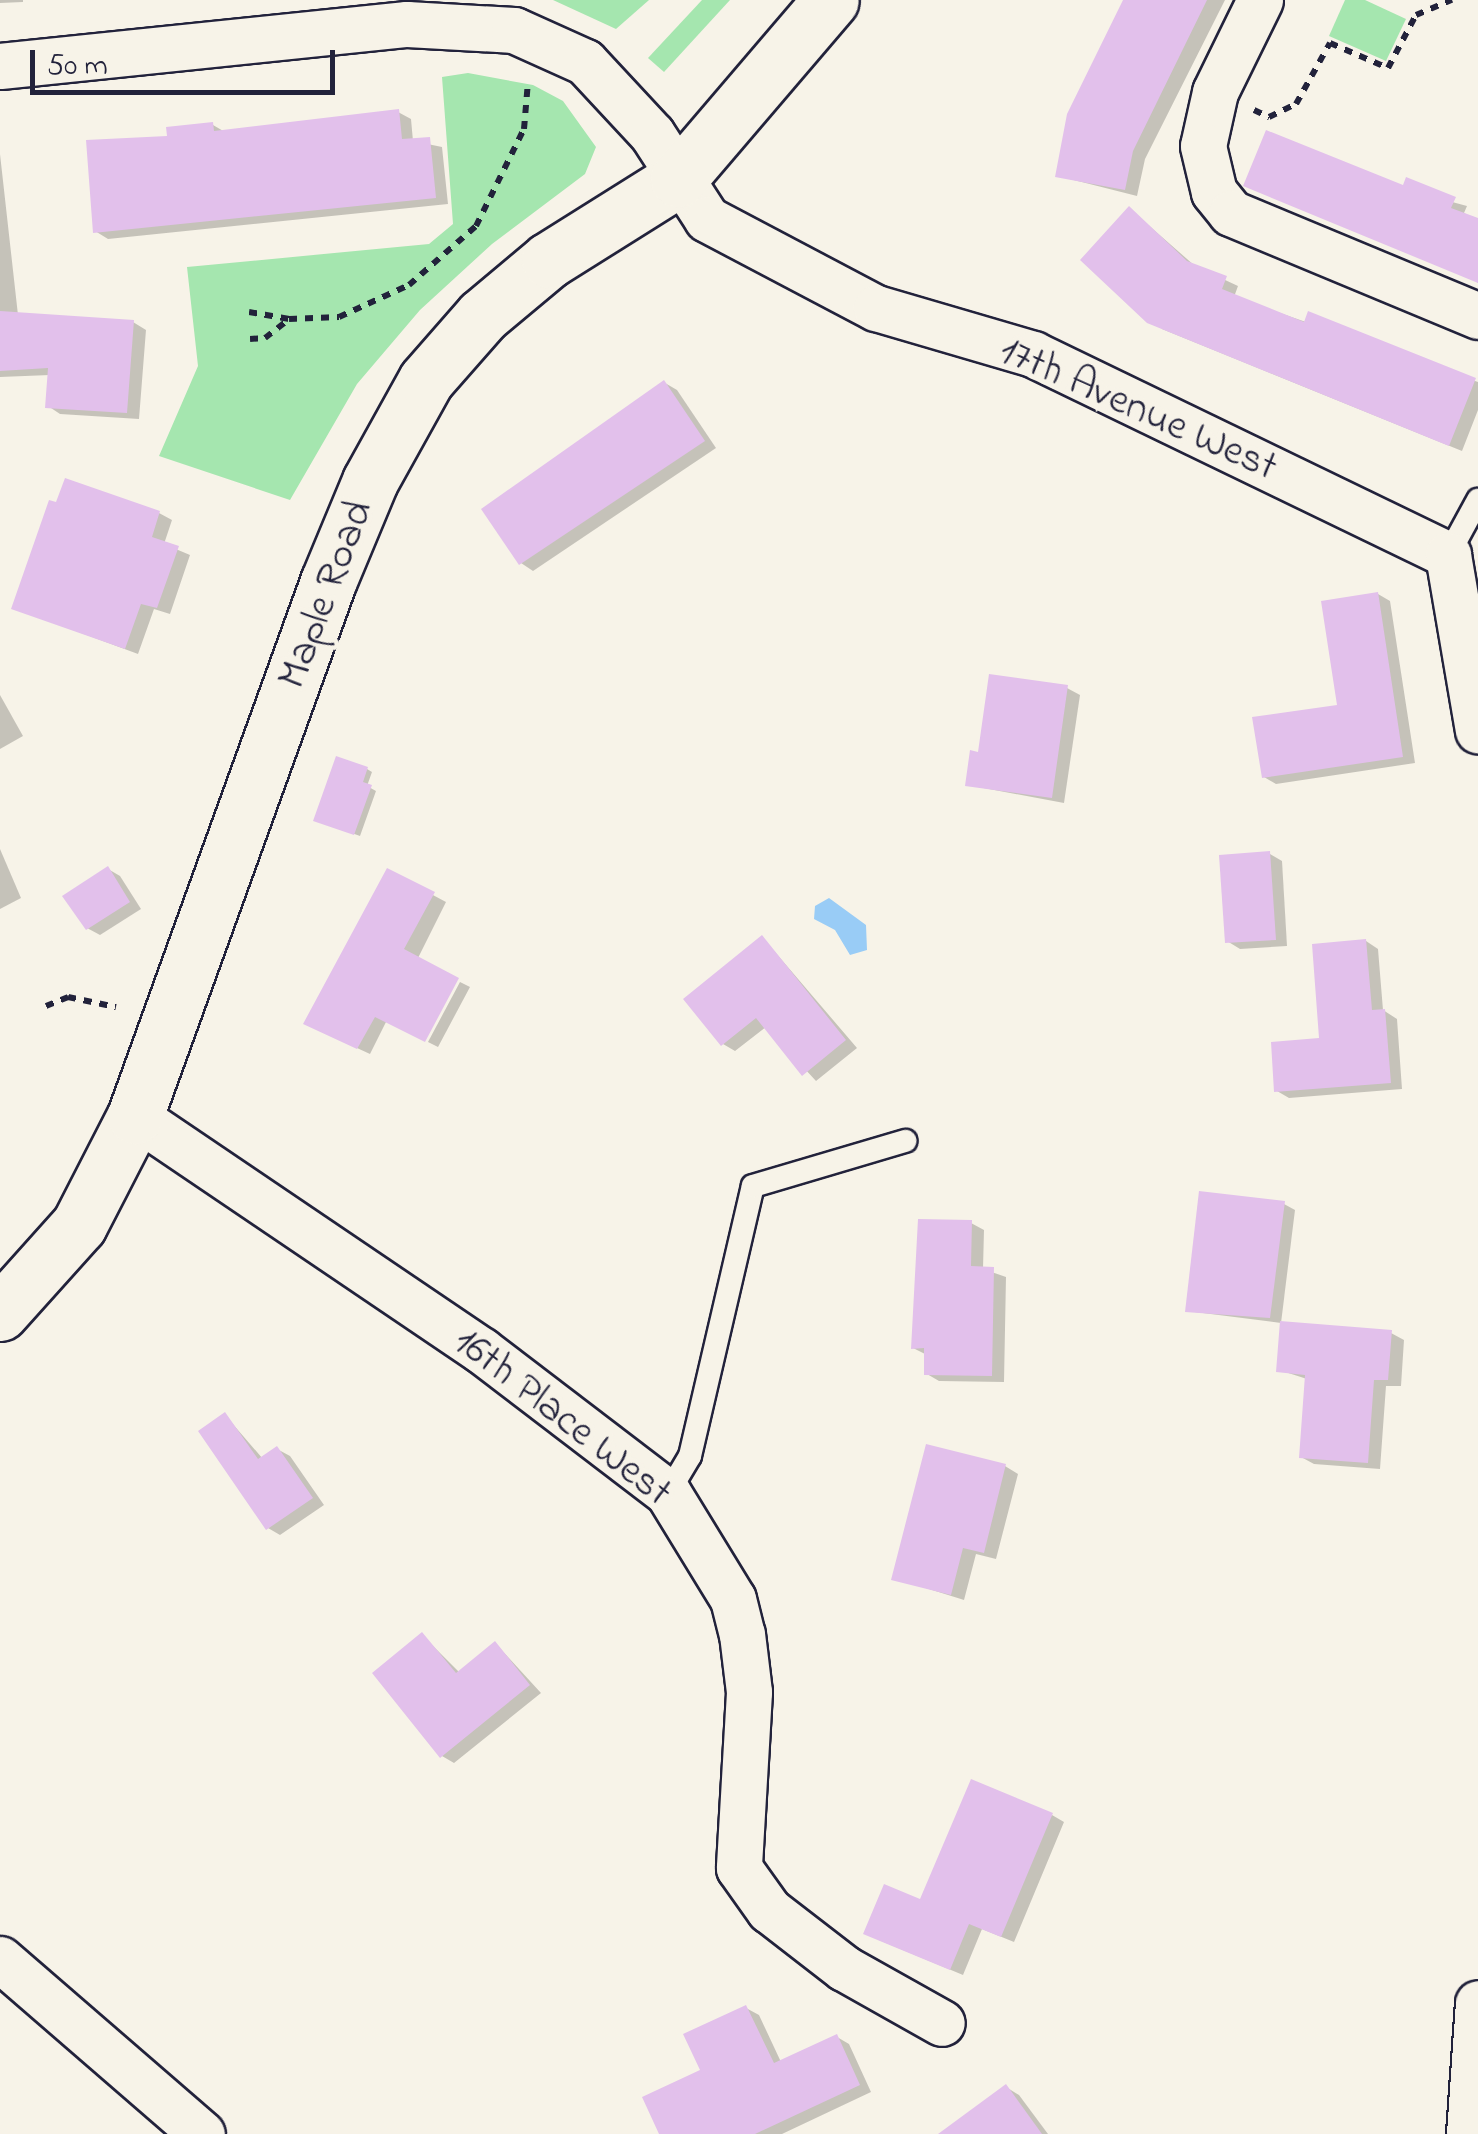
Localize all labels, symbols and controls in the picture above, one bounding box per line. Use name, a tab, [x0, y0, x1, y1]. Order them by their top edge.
scale bar	[35, 30, 340, 92]
text: 50 m	[47, 45, 108, 89]
street label: 17th Avenue West	[992, 326, 1284, 494]
street label: Maple Road	[268, 494, 386, 696]
street label: 16th Place West	[443, 1317, 681, 1519]

